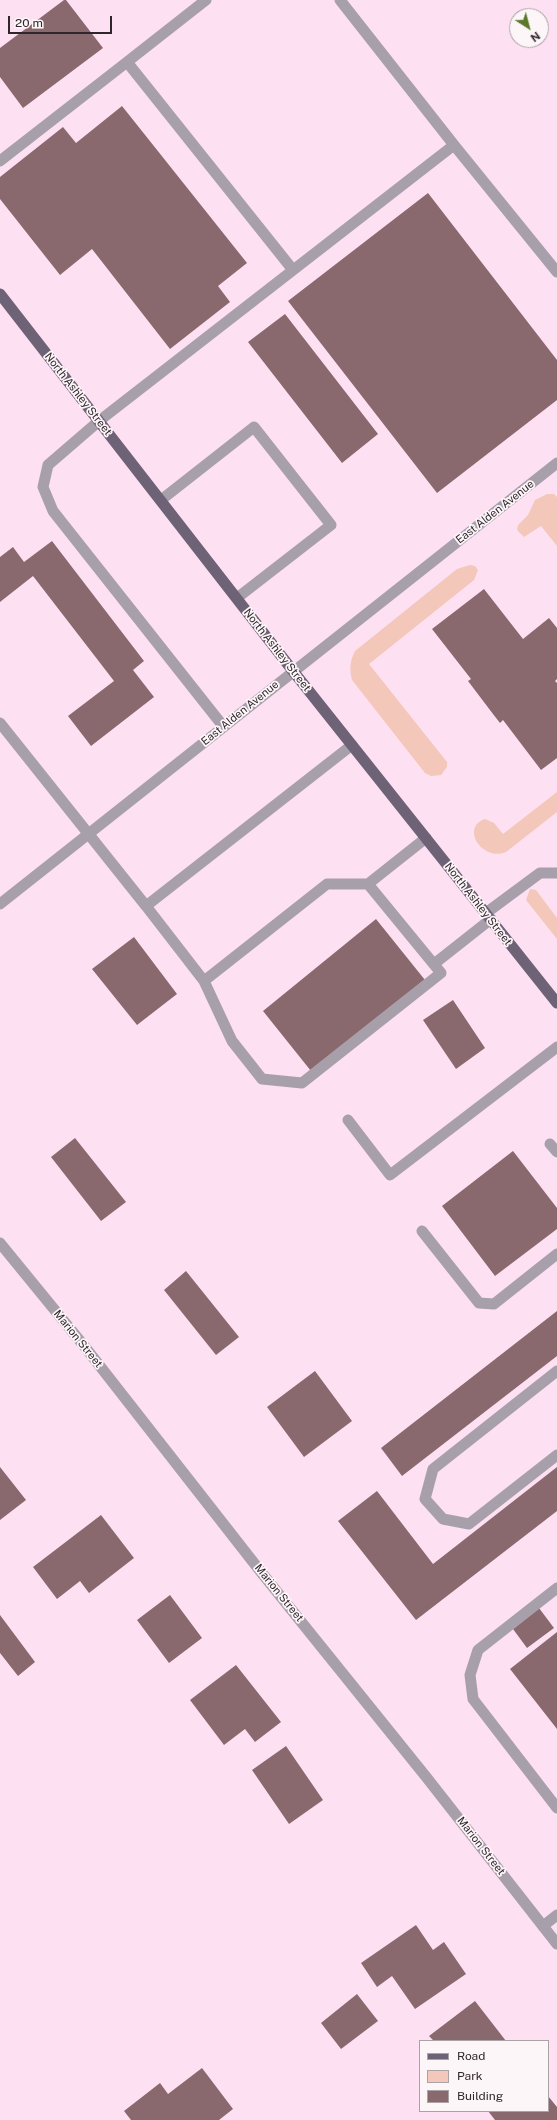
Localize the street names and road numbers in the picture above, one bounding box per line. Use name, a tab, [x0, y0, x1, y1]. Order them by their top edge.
street label: North Ashley Street	[42, 350, 114, 438]
street label: East Alden Avenue	[453, 477, 537, 547]
street label: North Ashley Street	[241, 606, 313, 694]
street label: East Alden Avenue	[199, 678, 281, 748]
street label: North Ashley Street	[442, 860, 514, 948]
street label: Marion Street	[51, 1308, 105, 1370]
street label: Marion Street	[252, 1562, 306, 1624]
street label: Marion Street	[454, 1814, 508, 1878]

